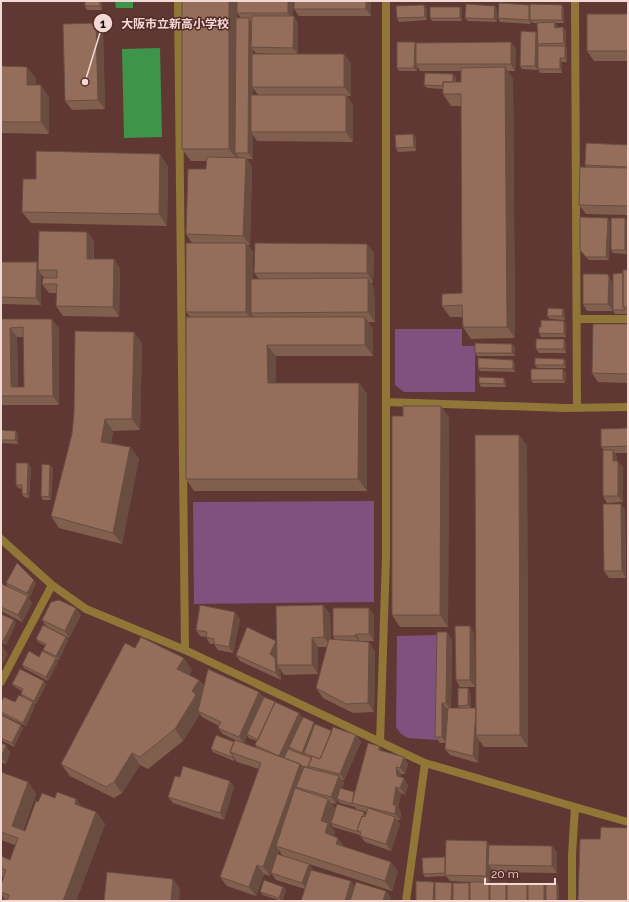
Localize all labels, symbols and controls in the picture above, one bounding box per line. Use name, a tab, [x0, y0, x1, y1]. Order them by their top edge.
callout: 大阪市立新高小学校	[93, 11, 237, 35]
text: 1	[100, 17, 106, 31]
text: 大阪市立新高小学校	[121, 17, 229, 31]
scale bar	[485, 860, 555, 886]
text: 20 m	[491, 867, 519, 881]

